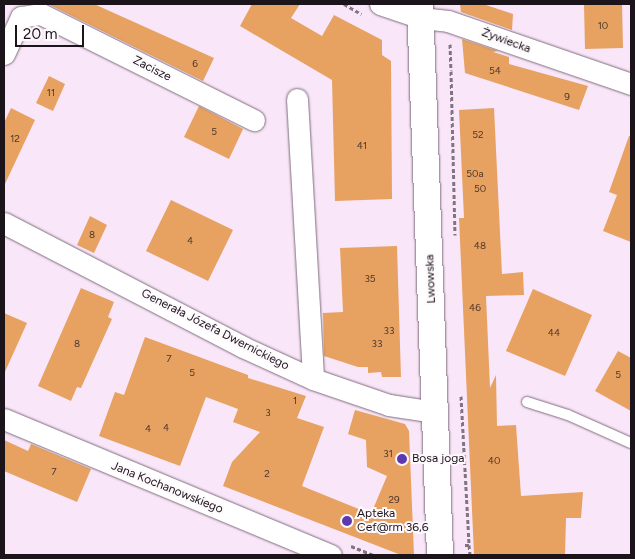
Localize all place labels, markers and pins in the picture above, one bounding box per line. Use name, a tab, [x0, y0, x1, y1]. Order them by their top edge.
place label: Bosa joga	[412, 452, 464, 466]
marker: Bosa joga	[396, 453, 408, 465]
place label: Apteka Cef@rm 36,6	[357, 507, 429, 535]
marker: Apteka Cef@rm 36,6	[341, 515, 353, 527]

